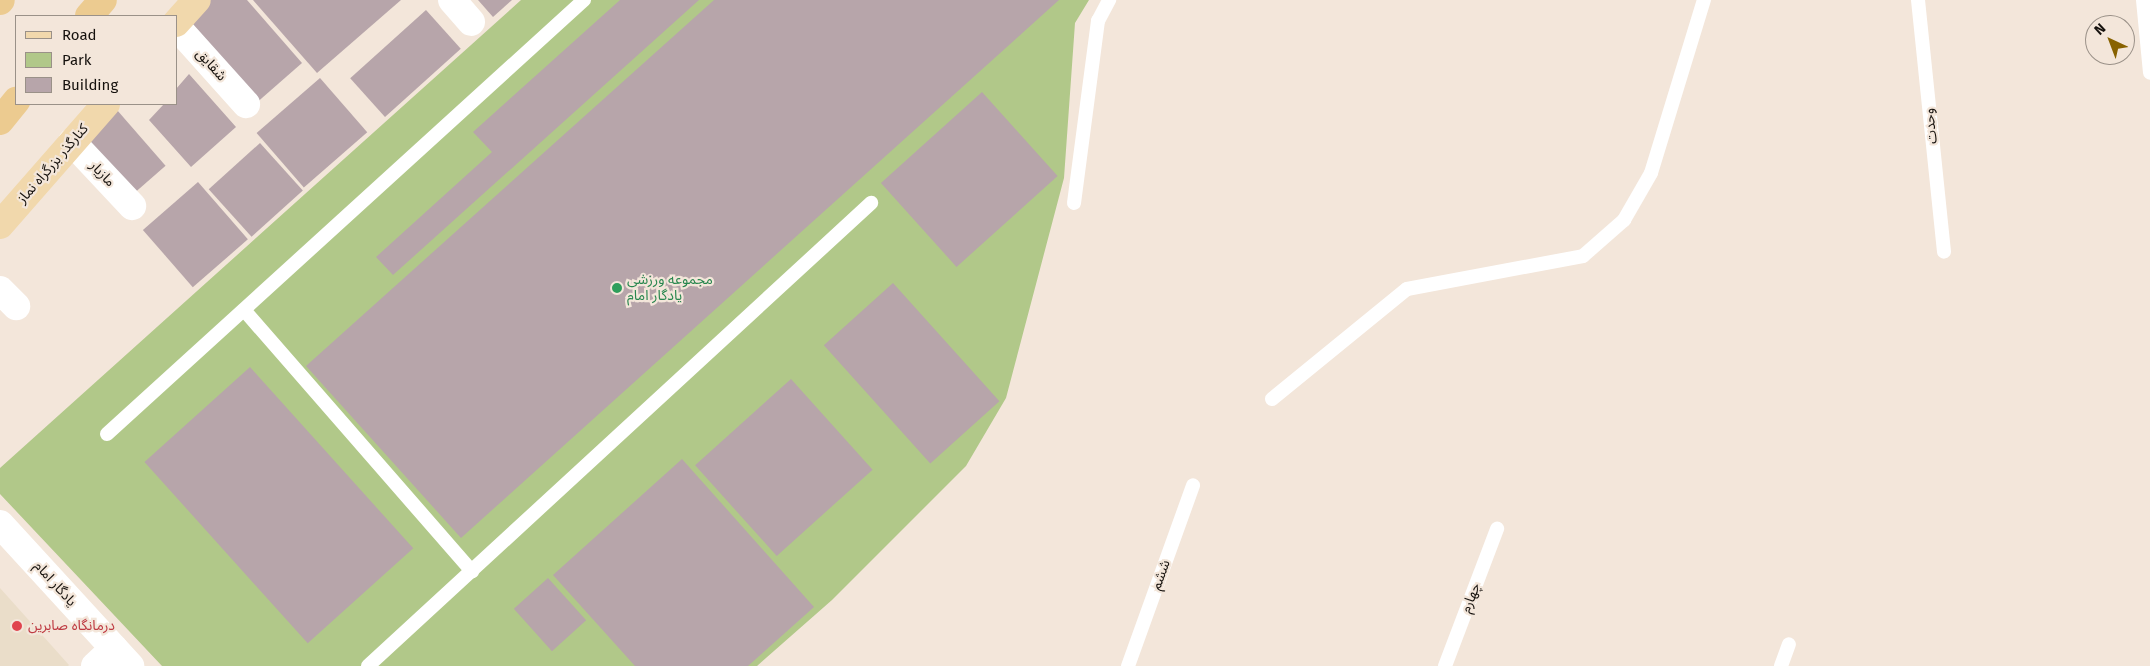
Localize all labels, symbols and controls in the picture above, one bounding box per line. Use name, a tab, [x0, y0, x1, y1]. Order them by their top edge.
legend	[15, 15, 178, 105]
north arrow	[2085, 15, 2135, 65]
text: N	[2091, 20, 2109, 39]
text: Road	[62, 26, 97, 44]
street label: شقایق	[192, 45, 230, 85]
text: Park	[62, 51, 92, 69]
text: Building	[62, 76, 118, 94]
street label: وحدت	[1921, 107, 1941, 145]
street label: کنارگذر بزرگراه نماز	[14, 121, 92, 207]
street label: مازیار	[86, 157, 118, 191]
place label: مجموعه ورزشی یادگار امام	[627, 272, 713, 304]
marker: مجموعه ورزشی یادگار امام	[611, 282, 623, 294]
street label: یادگار امام	[30, 558, 80, 610]
street label: ششم	[1148, 558, 1174, 592]
street label: چهارم	[1458, 581, 1484, 615]
place label: درمانگاه صابرین	[28, 618, 115, 634]
marker: درمانگاه صابرین	[10, 619, 24, 633]

